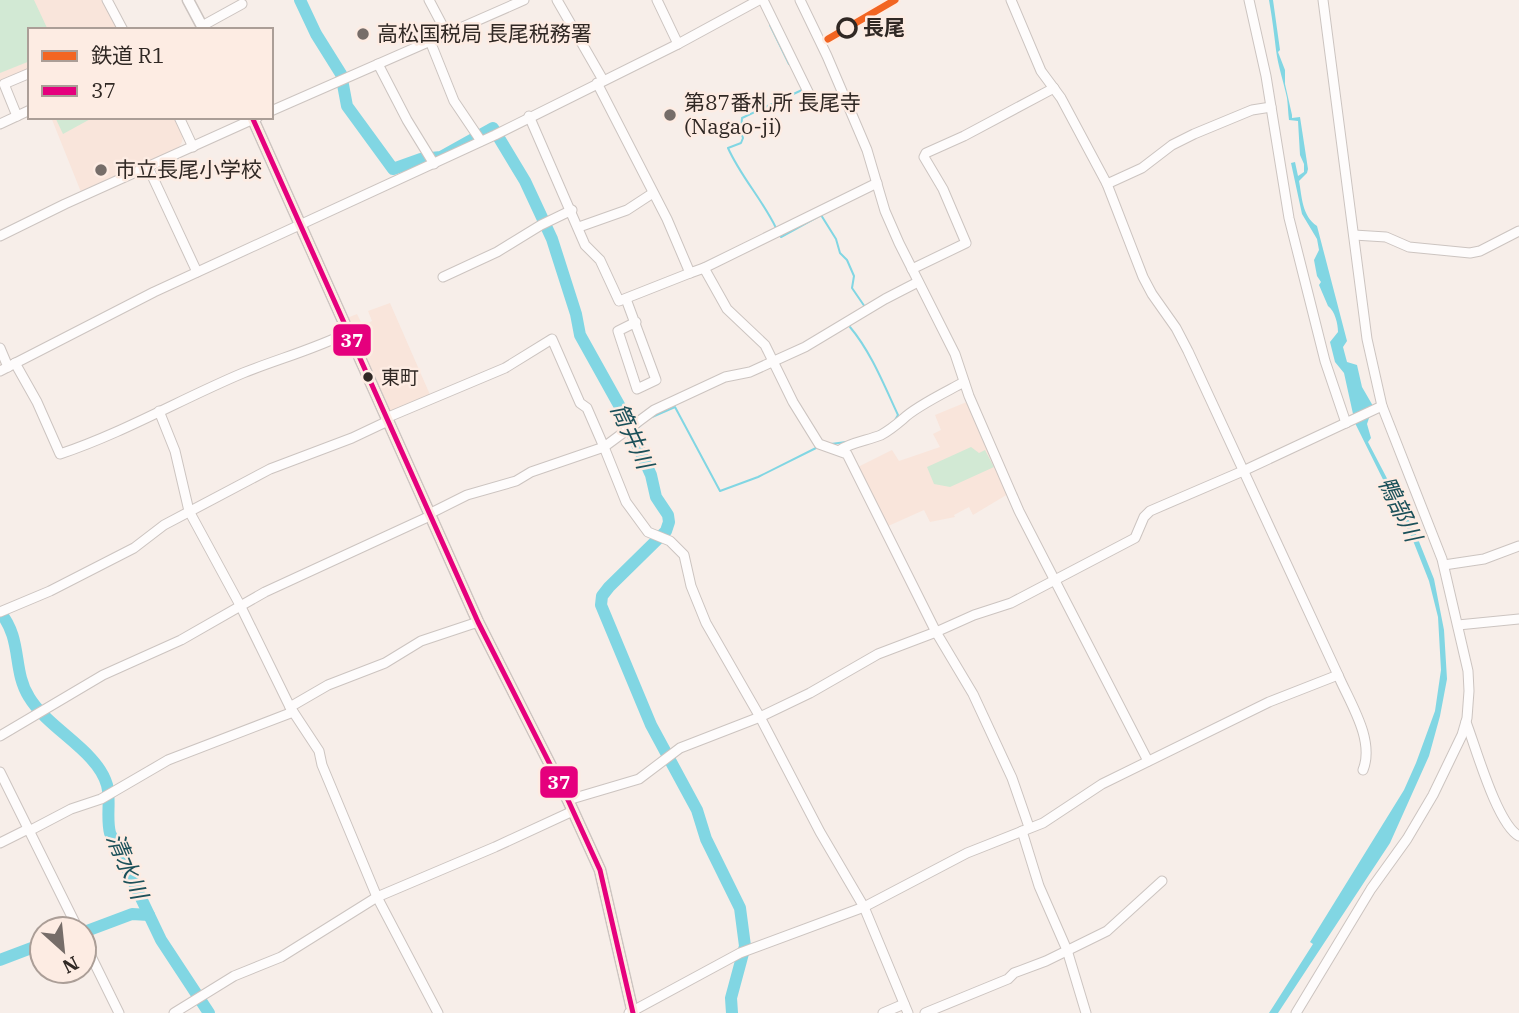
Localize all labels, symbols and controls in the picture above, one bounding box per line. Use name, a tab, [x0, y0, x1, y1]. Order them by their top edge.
place label: 長尾	[863, 13, 905, 41]
marker: 長尾	[837, 18, 857, 38]
place label: 高松国税局 長尾税務署	[377, 19, 592, 47]
marker: 高松国税局 長尾税務署	[355, 26, 371, 42]
legend	[28, 28, 273, 119]
text: 鉄道 R1	[91, 41, 165, 69]
text: 37	[91, 76, 116, 104]
place label: 第87番札所 長尾寺 (Nagao-ji)	[684, 88, 861, 140]
marker: 第87番札所 長尾寺 (Nagao-ji)	[662, 107, 678, 123]
place label: 市立長尾小学校	[115, 155, 262, 183]
marker: 市立長尾小学校	[93, 162, 109, 178]
line badge: 37	[332, 323, 372, 357]
text: 37	[341, 328, 363, 352]
place label: 東町	[381, 365, 419, 389]
marker: 東町	[361, 370, 375, 384]
water label: 筒井川	[605, 398, 662, 476]
water label: 鴨部川	[1372, 471, 1431, 549]
line badge: 37	[539, 765, 579, 799]
text: 37	[548, 770, 570, 794]
water label: 清水川	[101, 828, 156, 906]
north arrow	[28, 915, 98, 985]
text: N	[59, 951, 83, 979]

